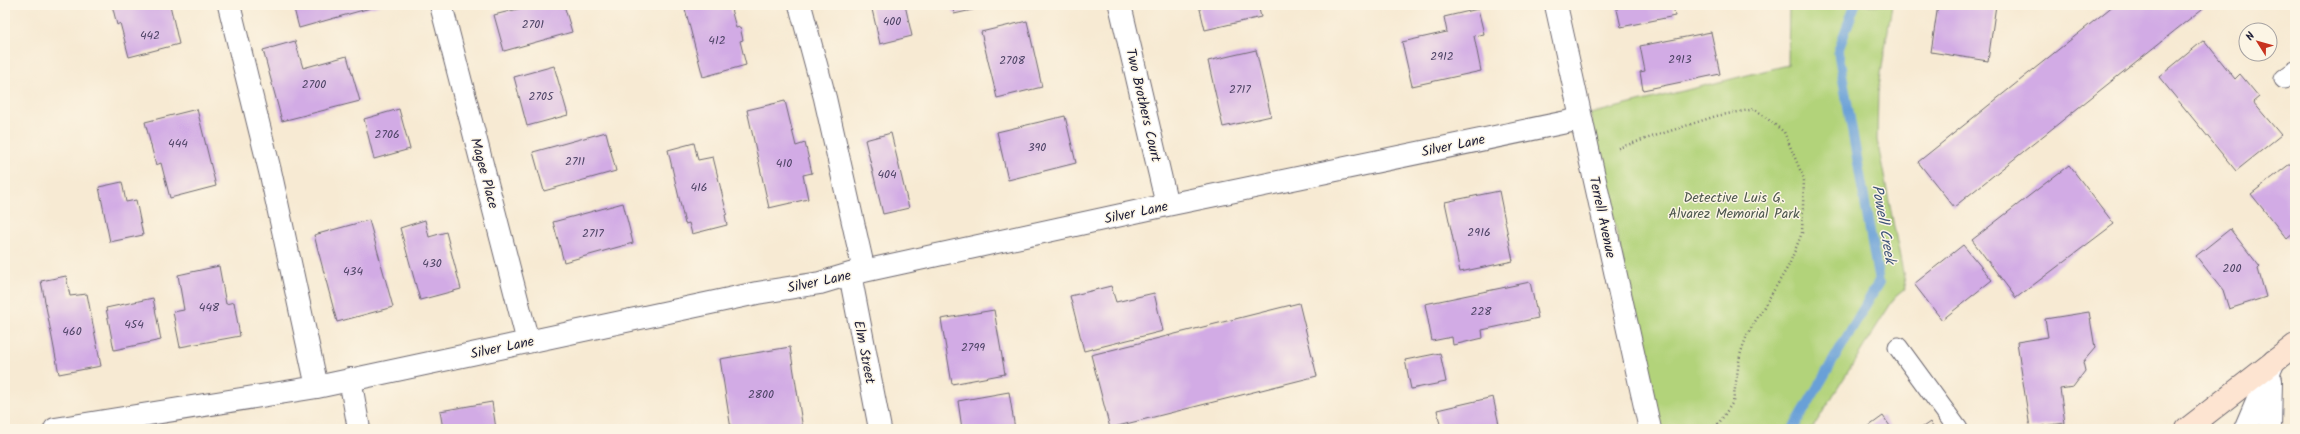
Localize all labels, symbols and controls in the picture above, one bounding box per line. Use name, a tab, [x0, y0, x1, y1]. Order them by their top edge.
house number: 400	[883, 12, 901, 31]
house number: 2701	[522, 15, 544, 34]
north arrow	[2238, 22, 2278, 62]
house number: 442	[140, 26, 160, 45]
text: N	[2242, 28, 2260, 45]
house number: 412	[708, 31, 726, 50]
street label: Two Brothers Court	[1119, 46, 1167, 165]
house number: 2912	[1430, 47, 1454, 66]
house number: 2913	[1668, 50, 1692, 69]
house number: 2708	[999, 51, 1026, 70]
house number: 2700	[302, 75, 326, 94]
house number: 2717	[1229, 80, 1251, 99]
house number: 2705	[529, 87, 555, 106]
house number: 2706	[374, 125, 400, 144]
street label: Silver Lane	[1419, 128, 1488, 163]
house number: 444	[168, 134, 188, 153]
street label: Magee Place	[464, 135, 504, 212]
house number: 390	[1028, 138, 1046, 157]
house number: 2711	[565, 152, 585, 171]
house number: 410	[776, 154, 792, 173]
house number: 404	[877, 165, 897, 184]
street label: Terrell Avenue	[1583, 174, 1622, 261]
house number: 416	[690, 178, 708, 197]
water label: Powell Creek	[1864, 183, 1902, 267]
park label: Detective Luis G. Alvarez Memorial Park	[1669, 187, 1800, 225]
street label: Silver Lane	[1102, 195, 1171, 230]
house number: 2916	[1467, 223, 1491, 242]
house number: 2717	[582, 224, 604, 243]
house number: 430	[422, 254, 442, 273]
house number: 200	[2223, 259, 2241, 278]
house number: 434	[343, 262, 363, 281]
street label: Silver Lane	[785, 264, 854, 299]
house number: 448	[199, 298, 220, 317]
house number: 228	[1470, 302, 1492, 321]
house number: 454	[124, 315, 144, 334]
street label: Elm Street	[847, 319, 881, 386]
house number: 460	[62, 322, 82, 341]
street label: Silver Lane	[468, 330, 537, 365]
house number: 2799	[961, 338, 985, 357]
house number: 2800	[748, 385, 774, 404]

